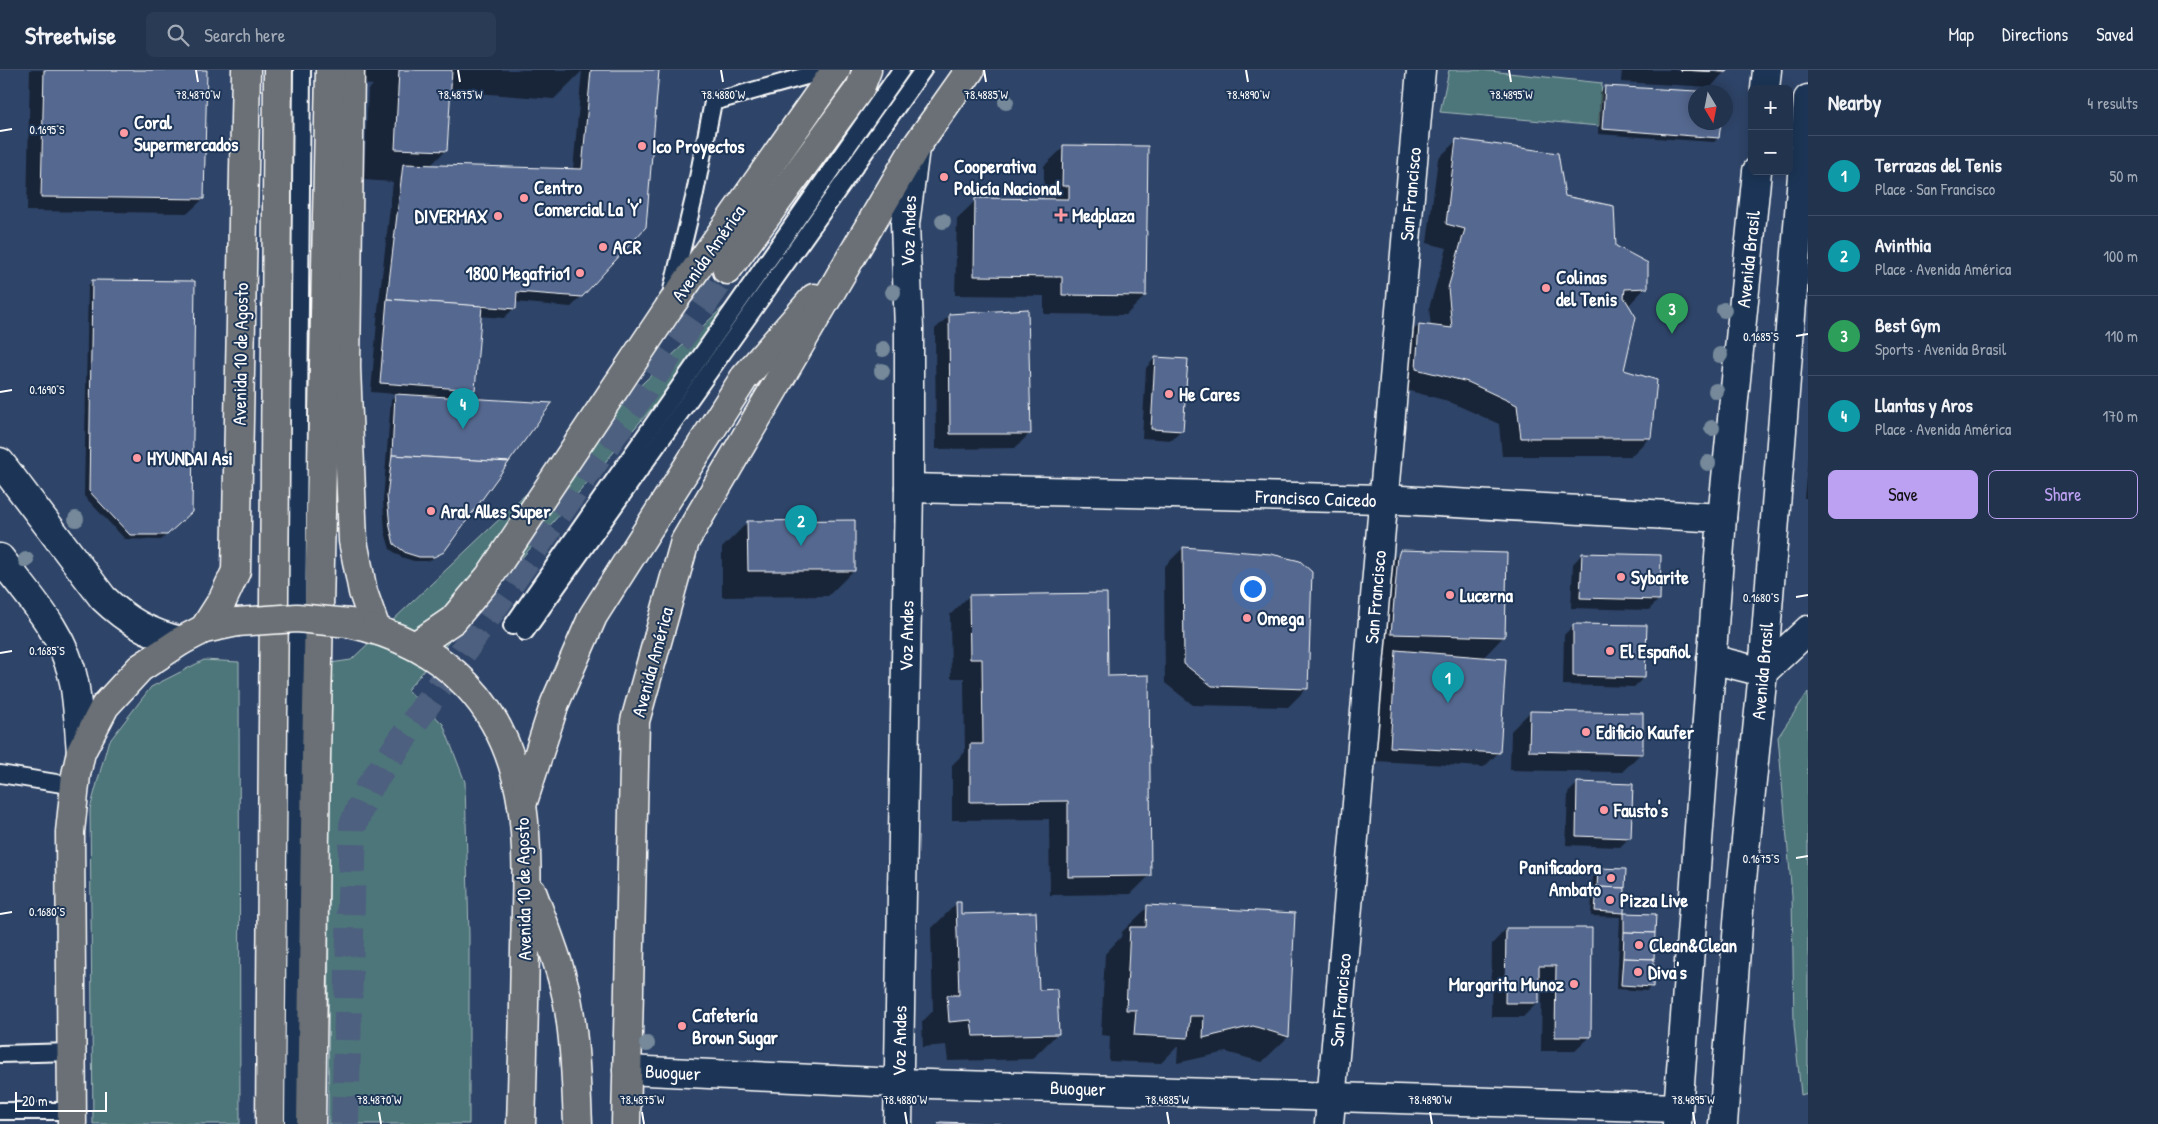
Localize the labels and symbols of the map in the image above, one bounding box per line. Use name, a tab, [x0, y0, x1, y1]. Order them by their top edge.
north arrow	[1688, 85, 1733, 130]
text: 78.4870°W	[176, 86, 221, 103]
text: 78.4875°W	[438, 86, 483, 103]
text: 78.4880°W	[701, 86, 746, 103]
text: 78.4885°W	[964, 86, 1009, 103]
text: 78.4890°W	[1226, 86, 1270, 103]
text: 78.4895°W	[1489, 86, 1533, 103]
place label: Coral Supermercados	[134, 109, 239, 158]
text: 0.1695°S	[30, 121, 65, 138]
marker: Coral Supermercados	[118, 127, 130, 139]
place label: Ico Proyectos	[652, 133, 745, 160]
marker: Ico Proyectos	[636, 140, 648, 152]
street label: San Francisco	[1393, 146, 1427, 242]
place label: Cooperativa Policía Nacional	[954, 153, 1062, 201]
marker: Cooperativa Policía Nacional	[938, 171, 950, 183]
place label: Centro Comercial La 'Y'	[534, 174, 642, 222]
marker: Centro Comercial La 'Y'	[518, 192, 530, 204]
street label: Voz Andes	[894, 195, 922, 267]
street label: Avenida América	[665, 199, 751, 307]
place label: Medplaza	[1072, 202, 1135, 229]
place label: DIVERMAX	[415, 203, 489, 229]
marker: Medplaza	[1054, 208, 1068, 222]
street label: Avenida Brasil	[1730, 208, 1766, 309]
marker: DIVERMAX	[492, 210, 504, 222]
place label: ACR	[613, 234, 642, 260]
marker: ACR	[597, 241, 609, 253]
place label: 1800 Megafrio1	[466, 260, 570, 287]
place label: Colinas del Tenis	[1556, 264, 1618, 312]
marker: 1800 Megafrio1	[574, 267, 586, 279]
street label: Avenida 10 de Agosto	[226, 282, 254, 425]
marker: Colinas del Tenis	[1540, 282, 1552, 294]
pin: 3	[1656, 293, 1688, 334]
text: 0.1685°S	[1743, 328, 1779, 345]
text: 0.1690°S	[29, 381, 65, 398]
place label: He Cares	[1179, 381, 1241, 407]
pin: 4	[447, 388, 479, 429]
marker: He Cares	[1163, 388, 1175, 400]
place label: HYUNDAI Asi	[147, 445, 233, 471]
marker: HYUNDAI Asi	[131, 452, 143, 464]
street label: Francisco Caicedo	[1254, 483, 1377, 513]
place label: Aral Alles Super	[441, 498, 551, 525]
marker: Aral Alles Super	[425, 505, 437, 517]
pin: 2	[785, 505, 817, 546]
street label: San Francisco	[1358, 549, 1392, 645]
place label: Sybarite	[1631, 564, 1689, 591]
marker: Sybarite	[1615, 571, 1627, 583]
your location	[1240, 576, 1266, 602]
place label: Lucerna	[1460, 582, 1514, 608]
marker: Lucerna	[1444, 589, 1456, 601]
text: 0.1680°S	[1743, 589, 1779, 606]
street label: Voz Andes	[892, 600, 920, 672]
street label: Avenida América	[625, 604, 679, 720]
place label: Omega	[1257, 605, 1305, 632]
marker: Omega	[1241, 612, 1253, 624]
street label: Avenida Brasil	[1745, 620, 1779, 721]
place label: El Español	[1620, 638, 1691, 665]
text: 0.1685°S	[29, 642, 65, 659]
marker: El Español	[1604, 645, 1616, 657]
pin: 1	[1432, 662, 1464, 703]
place label: Edificio Kaufer	[1596, 719, 1695, 745]
marker: Edificio Kaufer	[1580, 726, 1592, 738]
place label: Fausto's	[1613, 797, 1669, 823]
marker: Fausto's	[1598, 804, 1610, 816]
street label: Avenida 10 de Agosto	[509, 817, 537, 960]
text: 0.1675°S	[1743, 850, 1780, 867]
place label: Panificadora Ambato	[1519, 854, 1602, 902]
marker: Panificadora Ambato	[1605, 872, 1617, 884]
place label: Pizza Live	[1620, 887, 1688, 913]
marker: Pizza Live	[1604, 894, 1616, 906]
text: 0.1680°S	[29, 903, 65, 920]
place label: Clean&Clean	[1649, 932, 1738, 958]
marker: Clean&Clean	[1633, 939, 1645, 951]
street label: San Francisco	[1323, 952, 1357, 1048]
place label: Diva's	[1648, 959, 1687, 985]
marker: Diva's	[1632, 966, 1644, 978]
place label: Margarita Munoz	[1449, 971, 1565, 998]
marker: Margarita Munoz	[1568, 978, 1580, 990]
place label: Cafetería Brown Sugar	[692, 1002, 779, 1051]
street label: Voz Andes	[885, 1005, 913, 1077]
marker: Cafetería Brown Sugar	[676, 1020, 688, 1032]
street label: Buoguer	[644, 1058, 702, 1086]
street label: Buoguer	[1050, 1074, 1107, 1102]
scale bar	[15, 1089, 108, 1112]
text: 78.4870°W	[357, 1091, 402, 1108]
text: 78.4875°W	[620, 1091, 665, 1108]
text: 78.4880°W	[883, 1091, 928, 1108]
text: 78.4885°W	[1145, 1091, 1190, 1108]
text: 78.4890°W	[1408, 1091, 1452, 1108]
text: 78.4895°W	[1671, 1091, 1715, 1108]

